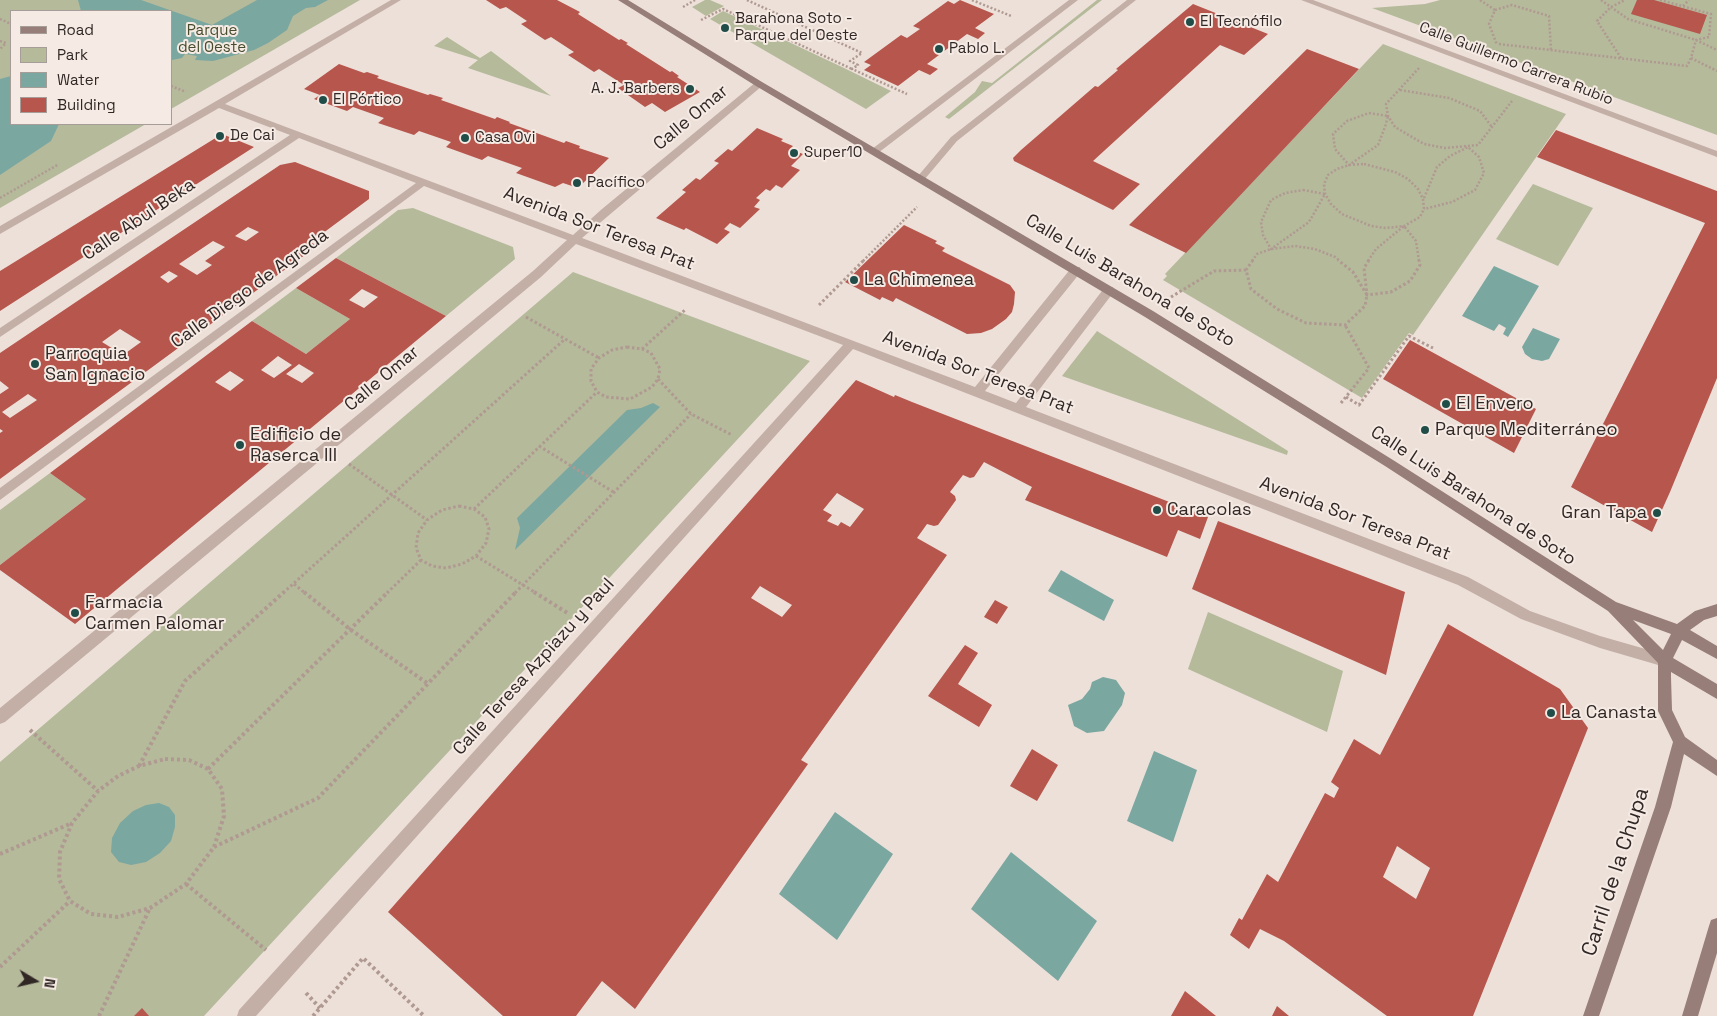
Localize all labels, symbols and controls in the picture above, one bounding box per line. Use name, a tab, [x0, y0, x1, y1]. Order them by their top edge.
legend	[10, 10, 172, 125]
place label: Barahona Soto - Parque del Oeste	[735, 10, 858, 45]
place label: El Tecnófilo	[1200, 13, 1282, 31]
marker: El Tecnófilo	[1184, 16, 1196, 28]
street label: Calle Guillermo Carrera Rubio	[1416, 19, 1616, 109]
text: Road	[57, 20, 94, 39]
park label: Parque del Oeste	[178, 22, 246, 57]
marker: Barahona Soto - Parque del Oeste	[719, 22, 731, 34]
place label: Pablo L.	[949, 40, 1005, 58]
marker: Pablo L.	[933, 43, 945, 55]
text: Park	[57, 45, 88, 64]
text: Water	[57, 70, 99, 89]
place label: A. J. Barbers	[591, 80, 680, 98]
street label: Calle Omar	[649, 81, 733, 155]
marker: A. J. Barbers	[684, 83, 696, 95]
place label: El Pórtico	[333, 91, 401, 109]
marker: El Pórtico	[317, 94, 329, 106]
text: Building	[57, 95, 116, 114]
place label: De Cai	[230, 127, 275, 145]
place label: Casa Ovi	[475, 129, 535, 147]
marker: De Cai	[214, 130, 226, 142]
marker: Casa Ovi	[459, 132, 471, 144]
place label: Super10	[804, 144, 862, 162]
marker: Super10	[788, 147, 800, 159]
street label: Calle Abul Beka	[79, 174, 199, 266]
place label: Pacífico	[587, 174, 645, 192]
marker: Pacífico	[571, 177, 583, 189]
street label: Avenida Sor Teresa Prat	[500, 183, 698, 275]
street label: Calle Luis Barahona de Soto	[1021, 210, 1239, 352]
street label: Calle Diego de Agreda	[167, 225, 333, 353]
place label: La Chimenea	[864, 269, 974, 291]
marker: La Chimenea	[848, 274, 860, 286]
street label: Avenida Sor Teresa Prat	[879, 327, 1077, 419]
street label: Calle Omar	[340, 342, 424, 416]
place label: Parroquia San Ignacio	[45, 343, 145, 386]
marker: Parroquia San Ignacio	[29, 358, 41, 370]
place label: El Envero	[1456, 393, 1534, 415]
marker: El Envero	[1440, 398, 1452, 410]
place label: Parque Mediterráneo	[1435, 419, 1618, 441]
street label: Calle Luis Barahona de Soto	[1366, 422, 1580, 570]
place label: Edificio de Raserca III	[250, 424, 341, 466]
marker: Parque Mediterráneo	[1419, 424, 1431, 436]
marker: Edificio de Raserca III	[234, 439, 246, 451]
street label: Avenida Sor Teresa Prat	[1256, 473, 1454, 565]
place label: Caracolas	[1167, 499, 1252, 521]
place label: Gran Tapa	[1561, 502, 1647, 524]
marker: Caracolas	[1151, 504, 1163, 516]
marker: Gran Tapa	[1651, 507, 1663, 519]
street label: Calle Teresa Azpiazu y Paul	[449, 574, 619, 760]
place label: Farmacia Carmen Palomar	[85, 592, 225, 634]
marker: Farmacia Carmen Palomar	[69, 607, 81, 619]
place label: La Canasta	[1561, 702, 1657, 724]
marker: La Canasta	[1545, 707, 1557, 719]
street label: Carril de la Chupa	[1577, 785, 1655, 959]
north arrow	[10, 956, 60, 1006]
text: N	[40, 977, 59, 989]

